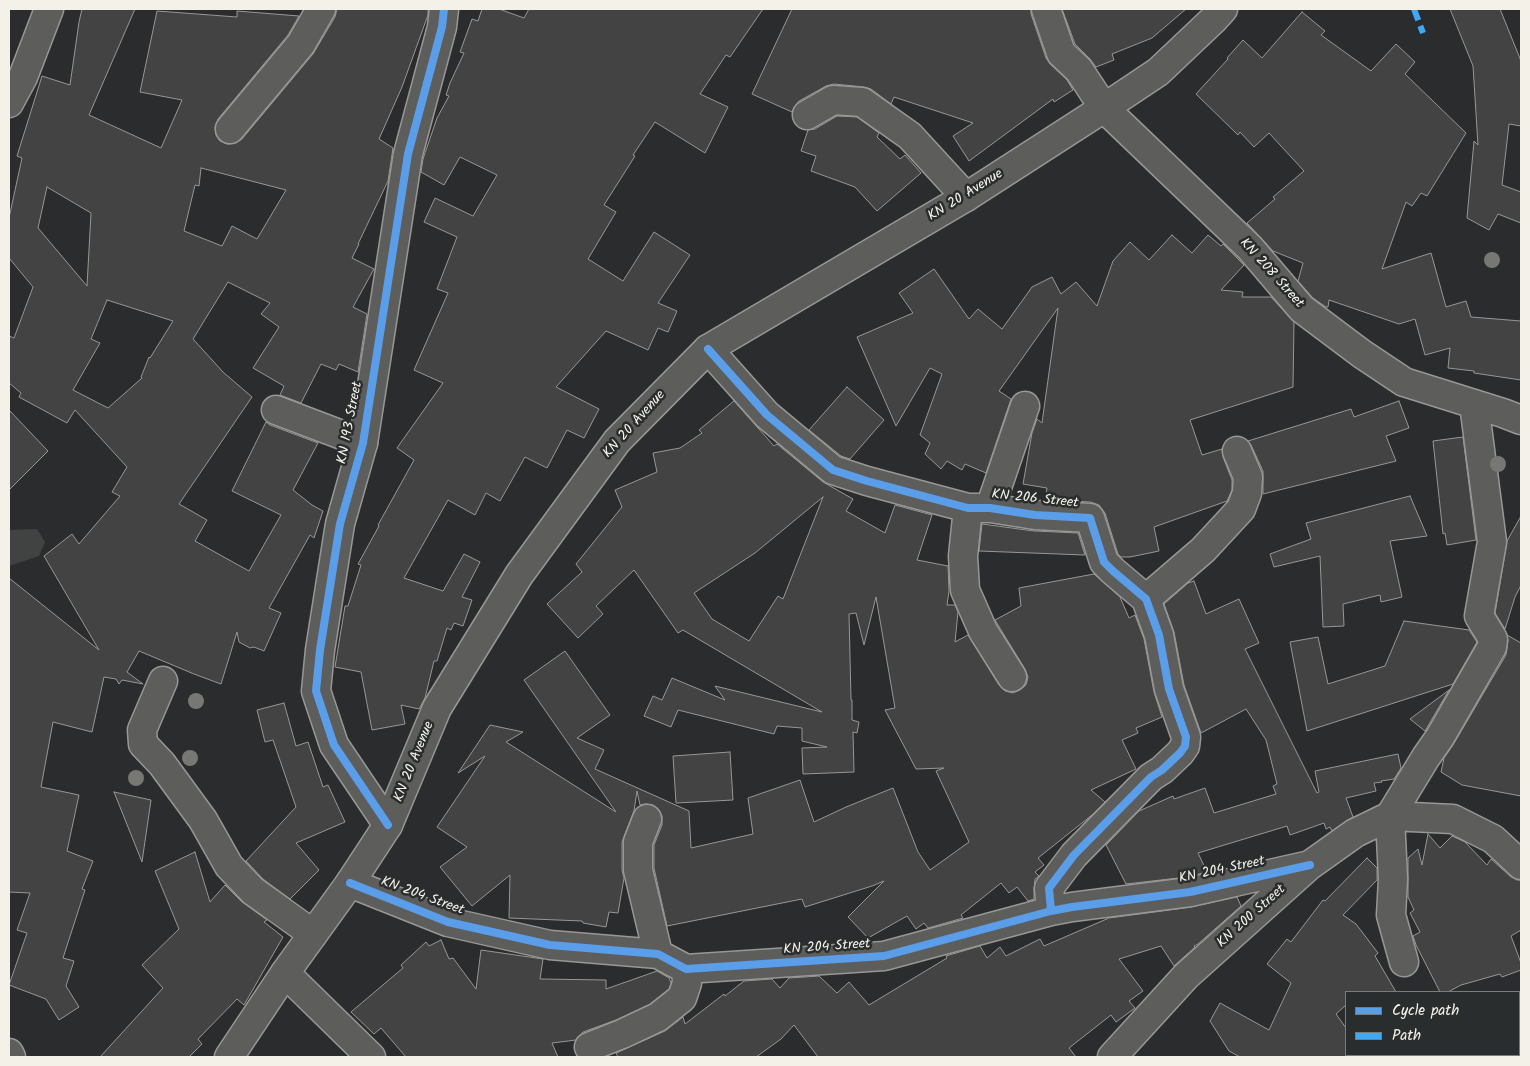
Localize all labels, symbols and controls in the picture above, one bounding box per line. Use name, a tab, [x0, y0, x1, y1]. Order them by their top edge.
street label: KN 20 Avenue	[925, 166, 1007, 226]
street label: KN 208 Street	[1235, 236, 1307, 312]
street label: KN 193 Street	[335, 380, 367, 466]
street label: KN 20 Avenue	[600, 388, 670, 462]
street label: KN 206 Street	[991, 487, 1079, 513]
street label: KN 20 Avenue	[391, 719, 439, 805]
street label: KN 204 Street	[1178, 854, 1266, 888]
street label: KN 204 Street	[378, 874, 466, 920]
street label: KN 200 Street	[1214, 882, 1290, 952]
street label: KN 204 Street	[783, 937, 871, 959]
legend	[1345, 991, 1520, 1056]
text: Cycle path	[1392, 999, 1459, 1023]
text: Path	[1392, 1024, 1421, 1048]

